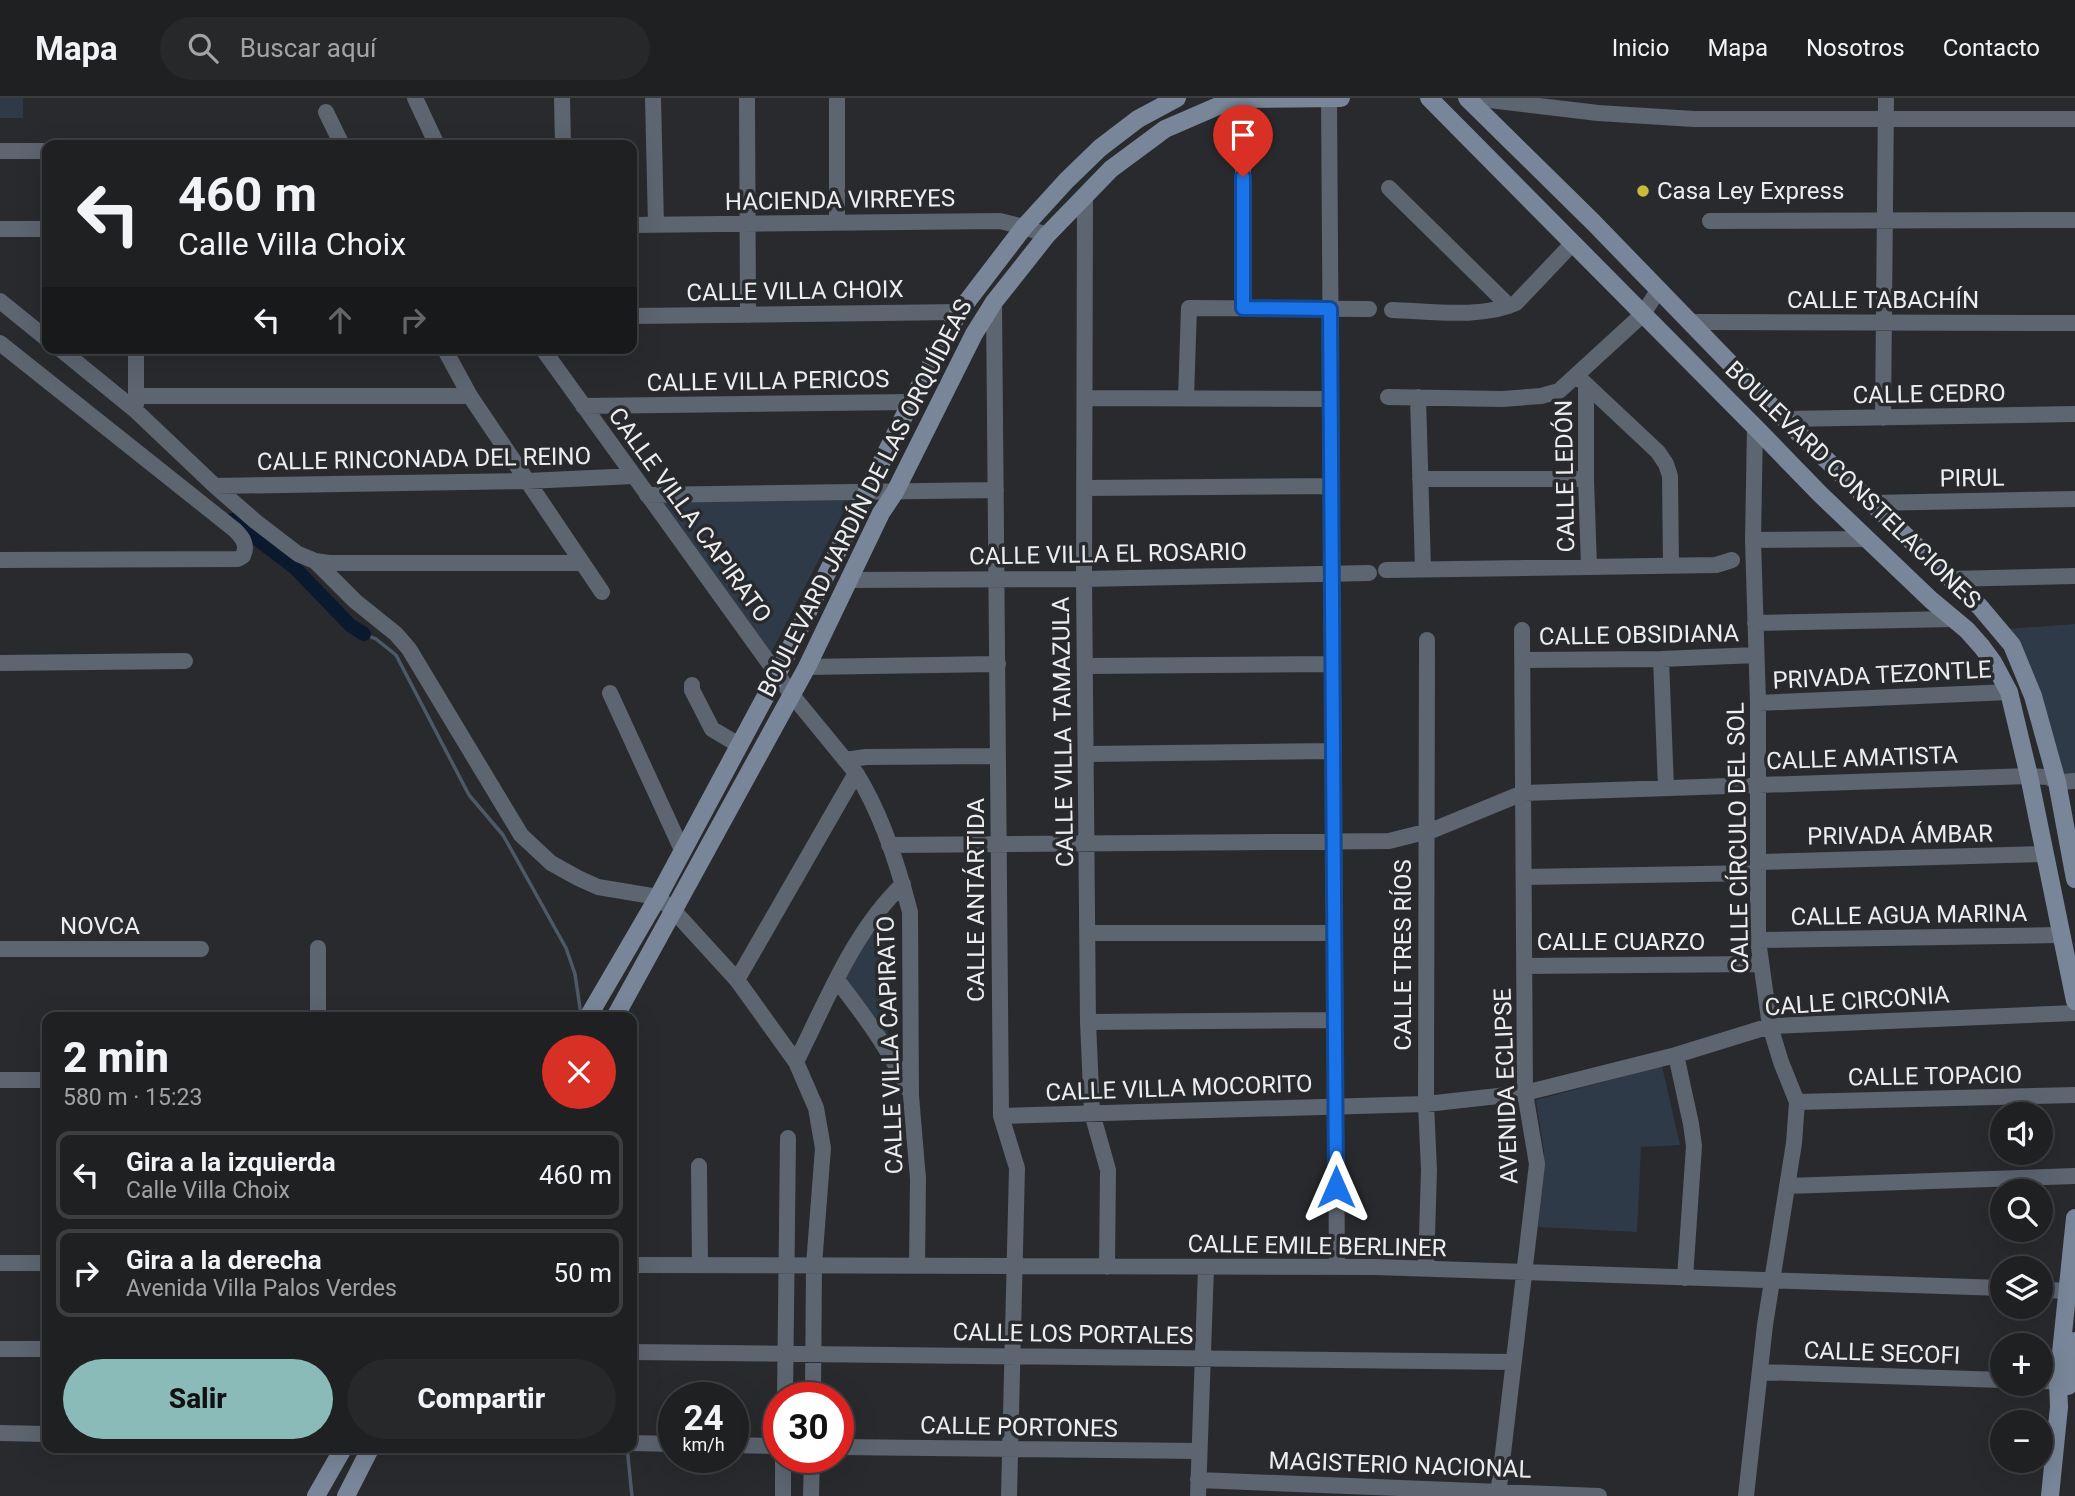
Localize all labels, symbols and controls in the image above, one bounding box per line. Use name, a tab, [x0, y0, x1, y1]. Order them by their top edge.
search box	[160, 17, 650, 80]
text: Mapa	[35, 29, 118, 68]
icon: search	[184, 29, 222, 67]
text: Buscar aquí	[240, 33, 376, 63]
text: Inicio	[1612, 34, 1669, 62]
text: Mapa	[1707, 34, 1768, 62]
text: Nosotros	[1806, 34, 1905, 62]
text: Contacto	[1943, 34, 2040, 62]
pin	[1213, 105, 1273, 177]
icon: arrive	[1224, 116, 1262, 154]
text: 460 m	[178, 166, 317, 223]
icon: left	[63, 168, 154, 259]
place label: Casa Ley Express	[1657, 177, 1844, 205]
marker: Casa Ley Express	[1635, 183, 1651, 199]
street label: HACIENDA VIRREYES	[725, 184, 955, 216]
text: Calle Villa Choix	[178, 225, 406, 263]
street label: CALLE VILLA CHOIX	[686, 275, 904, 307]
street label: CALLE TABACHÍN	[1787, 286, 1979, 314]
street label: BOULEVARD JARDÍN DE LAS ORQUÍDEAS	[752, 295, 978, 701]
icon: left	[248, 301, 286, 339]
icon: ahead	[321, 301, 359, 339]
icon: right	[394, 301, 432, 339]
street label: BOULEVARD CONSTELACIONES	[1720, 355, 1986, 615]
street label: CALLE VILLA PERICOS	[646, 365, 890, 397]
street label: CALLE CEDRO	[1852, 379, 2006, 409]
street label: CALLE LEDÓN	[1550, 399, 1580, 553]
street label: CALLE VILLA CAPIRATO	[603, 402, 777, 628]
street label: CALLE RINCONADA DEL REINO	[257, 442, 591, 476]
street label: PIRUL	[1939, 463, 2005, 493]
street label: CALLE VILLA EL ROSARIO	[969, 538, 1247, 570]
street label: CALLE VILLA TAMAZULA	[1047, 596, 1079, 867]
street label: CALLE OBSIDIANA	[1539, 619, 1740, 651]
street label: PRIVADA TEZONTLE	[1772, 655, 1992, 695]
street label: CALLE CÍRCULO DEL SOL	[1722, 702, 1754, 974]
street label: CALLE AMATISTA	[1766, 741, 1959, 775]
street label: CALLE ANTÁRTIDA	[962, 798, 990, 1002]
street label: PRIVADA ÁMBAR	[1807, 819, 1993, 851]
street label: CALLE TRES RÍOS	[1389, 859, 1417, 1051]
street label: CALLE AGUA MARINA	[1790, 899, 2028, 931]
street label: NOVCA	[60, 912, 140, 940]
street label: CALLE VILLA CAPIRATO	[871, 915, 909, 1175]
street label: CALLE CUARZO	[1537, 928, 1705, 956]
street label: CALLE CIRCONIA	[1764, 981, 1951, 1021]
street label: AVENIDA ECLIPSE	[1489, 988, 1523, 1184]
text: 2 min	[63, 1033, 169, 1082]
button: close	[542, 1035, 616, 1109]
street label: CALLE TOPACIO	[1848, 1060, 2022, 1092]
street label: CALLE VILLA MOCORITO	[1045, 1069, 1313, 1107]
text: 580 m · 15:23	[63, 1084, 202, 1111]
map controls	[1990, 1102, 2053, 1473]
button: sound	[1990, 1102, 2053, 1165]
text: Gira a la izquierda	[126, 1147, 336, 1177]
position arrow	[1299, 1150, 1373, 1224]
icon: left	[67, 1156, 105, 1194]
text: 460 m	[539, 1160, 612, 1190]
text: Calle Villa Choix	[126, 1177, 290, 1204]
button: search	[1990, 1179, 2053, 1242]
street label: CALLE EMILE BERLINER	[1187, 1230, 1447, 1262]
text: Gira a la derecha	[126, 1245, 322, 1275]
icon: right	[67, 1254, 105, 1292]
button: layers	[1990, 1256, 2053, 1319]
text: 50 m	[554, 1258, 612, 1288]
text: Avenida Villa Palos Verdes	[126, 1275, 397, 1302]
street label: CALLE LOS PORTALES	[952, 1318, 1194, 1350]
button: +	[1990, 1333, 2053, 1396]
street label: CALLE SECOFI	[1803, 1336, 1961, 1370]
button: Salir	[63, 1359, 333, 1439]
button: Compartir	[347, 1359, 616, 1439]
speed limit sign: 30	[763, 1382, 854, 1473]
text: 24	[683, 1398, 724, 1439]
button: −	[1990, 1410, 2053, 1473]
street label: CALLE PORTONES	[920, 1411, 1118, 1443]
text: km/h	[682, 1434, 725, 1455]
street label: MAGISTERIO NACIONAL	[1268, 1446, 1532, 1484]

